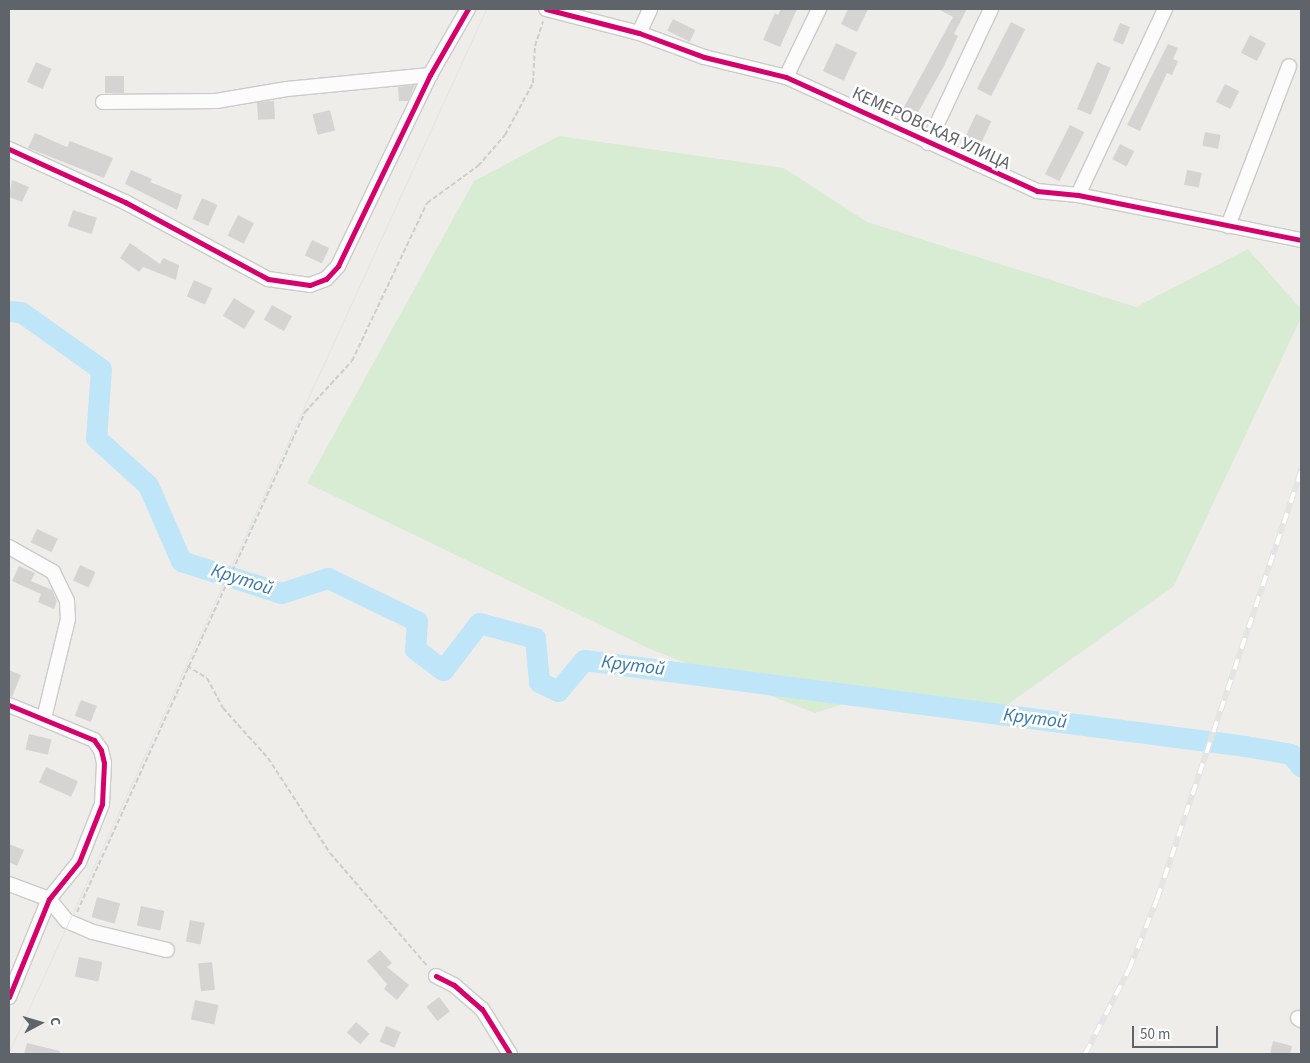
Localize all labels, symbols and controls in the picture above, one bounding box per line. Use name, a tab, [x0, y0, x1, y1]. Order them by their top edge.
street label: КЕМЕРОВСКАЯ УЛИЦА	[848, 83, 1014, 175]
water label: Крутой	[208, 559, 276, 601]
water label: Крутой	[600, 651, 666, 681]
water label: Крутой	[1002, 704, 1068, 734]
north arrow	[15, 998, 65, 1048]
text: С	[45, 1016, 65, 1027]
scale bar	[1135, 1016, 1221, 1048]
text: 50 m	[1140, 1024, 1170, 1045]

